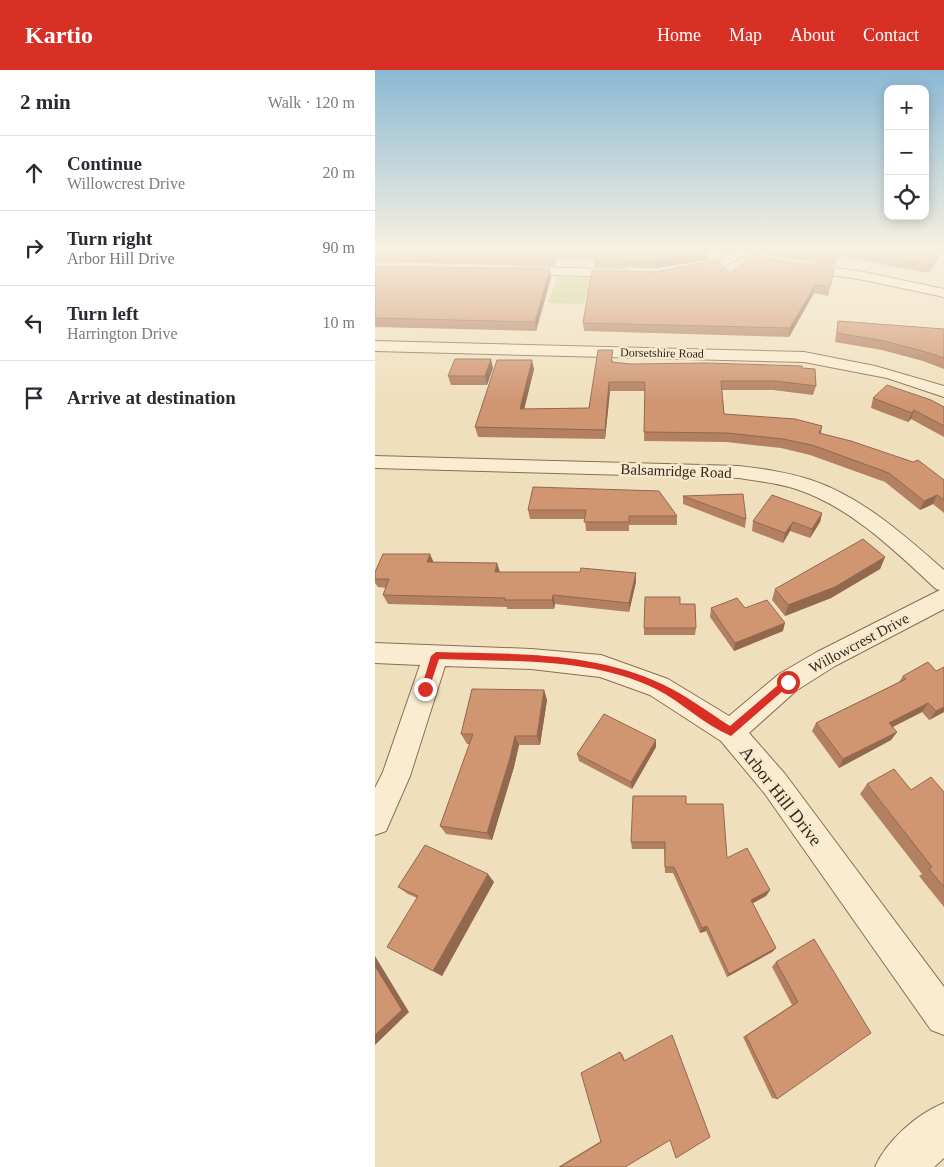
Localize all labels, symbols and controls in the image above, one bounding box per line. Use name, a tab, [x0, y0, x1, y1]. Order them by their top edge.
text: Kartio	[25, 22, 93, 48]
text: Home	[657, 25, 701, 45]
text: Map	[729, 25, 762, 45]
text: About	[790, 25, 835, 45]
text: Contact	[863, 25, 919, 45]
map controls	[884, 85, 929, 220]
button: +	[884, 85, 929, 130]
text: 2 min	[20, 90, 71, 114]
text: Walk · 120 m	[268, 94, 355, 111]
button: −	[884, 130, 929, 175]
text: Continue	[67, 153, 142, 174]
icon: ahead	[20, 159, 48, 187]
text: 20 m	[323, 164, 355, 181]
text: Willowcrest Drive	[67, 175, 185, 192]
button: locate	[884, 175, 929, 220]
text: Turn right	[67, 228, 152, 249]
icon: right	[20, 234, 48, 262]
text: 90 m	[323, 239, 355, 256]
text: Arbor Hill Drive	[67, 250, 175, 267]
text: Turn left	[67, 303, 139, 324]
icon: left	[20, 309, 48, 337]
text: 10 m	[323, 314, 355, 331]
text: Harrington Drive	[67, 325, 178, 342]
street label: Dorsetshire Road	[620, 345, 704, 361]
icon: arrive	[20, 384, 48, 412]
text: Arrive at destination	[67, 387, 236, 408]
street label: Balsamridge Road	[620, 461, 732, 481]
street label: Willowcrest Drive	[806, 610, 912, 676]
route start	[777, 671, 800, 694]
route end	[414, 678, 437, 701]
street label: Arbor Hill Drive	[736, 742, 826, 850]

